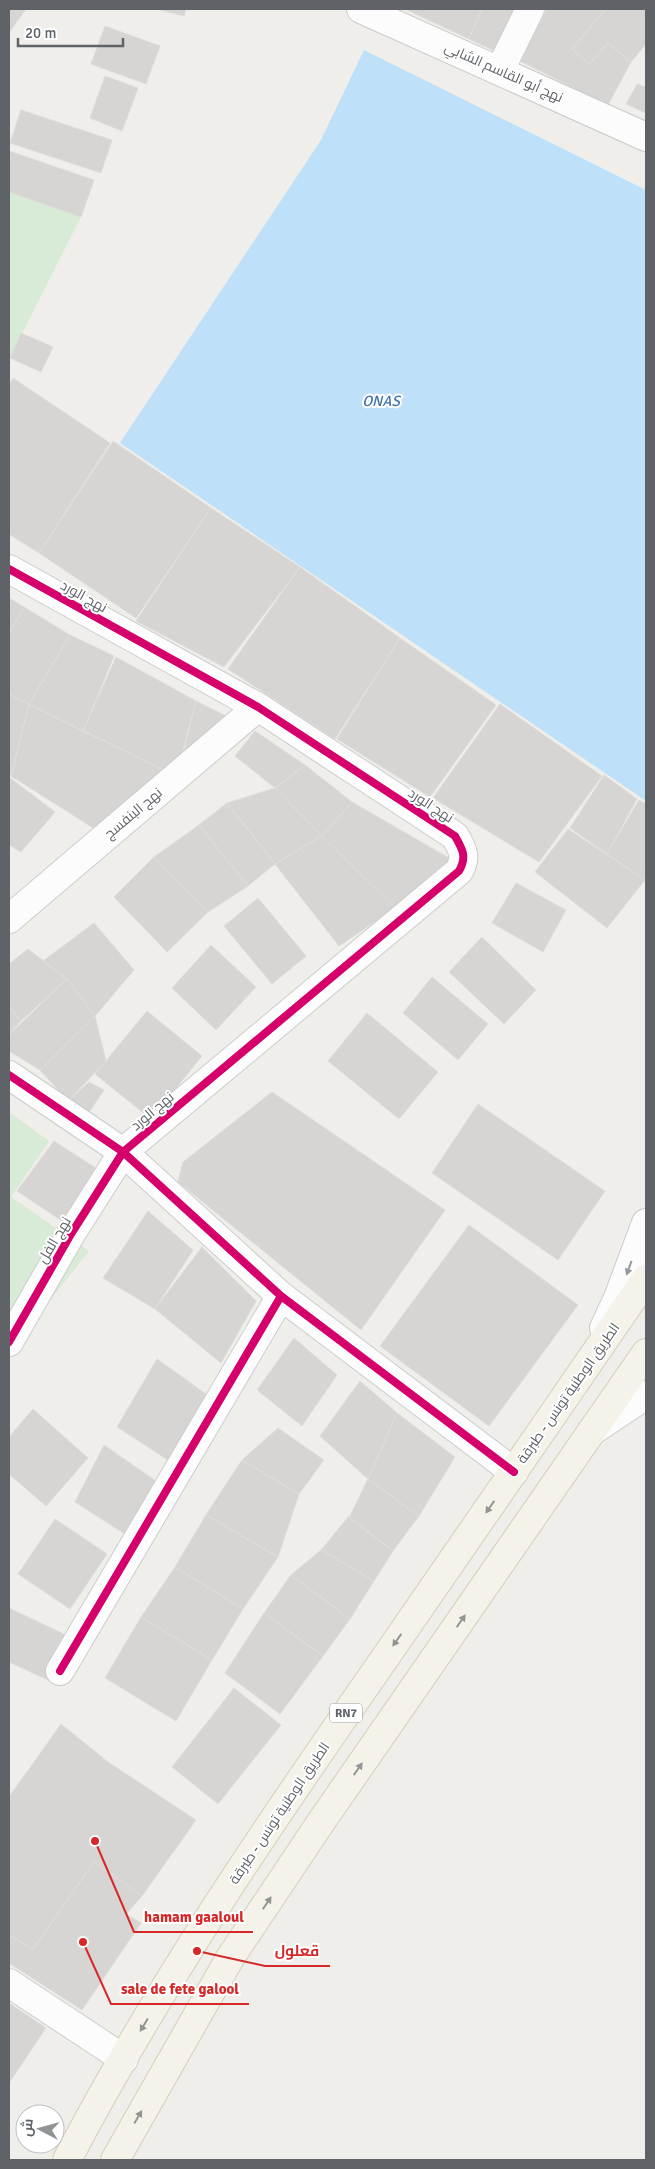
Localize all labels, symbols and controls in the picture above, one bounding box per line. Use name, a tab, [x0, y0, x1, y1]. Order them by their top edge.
scale bar	[18, 15, 122, 47]
text: 20 m	[25, 24, 56, 42]
street label: نهج أبو القاسم الشابي	[441, 38, 566, 109]
water label: ONAS	[362, 392, 401, 410]
street label: نهج الورد	[57, 577, 110, 616]
street label: نهج البنفسج	[101, 784, 166, 843]
street label: نهج الورد	[405, 784, 457, 826]
street label: نهج الورد	[127, 1088, 177, 1134]
street label: نهج الفل	[34, 1214, 75, 1267]
one-way arrow	[625, 1261, 633, 1276]
street label: الطريق الوطنية تونس - طبرقة	[513, 1320, 623, 1467]
one-way arrow	[485, 1500, 495, 1514]
one-way arrow	[456, 1614, 466, 1628]
one-way arrow	[392, 1634, 402, 1647]
road number: RN7	[330, 1704, 362, 1722]
street label: الطريق الوطنية تونس - طبرقة	[225, 1739, 333, 1888]
one-way arrow	[353, 1762, 363, 1776]
one-way arrow	[262, 1897, 272, 1910]
callout: hamam gaaloul	[134, 1902, 253, 1932]
text: hamam gaaloul	[144, 1908, 244, 1926]
callout: قعلول	[265, 1936, 330, 1966]
text: قعلول	[275, 1942, 319, 1960]
callout: sale de fete galool	[111, 1974, 249, 2004]
text: sale de fete galool	[121, 1980, 239, 1998]
one-way arrow	[140, 2018, 149, 2031]
north arrow	[15, 2104, 65, 2154]
one-way arrow	[133, 2111, 142, 2124]
text: ش	[18, 2118, 37, 2138]

